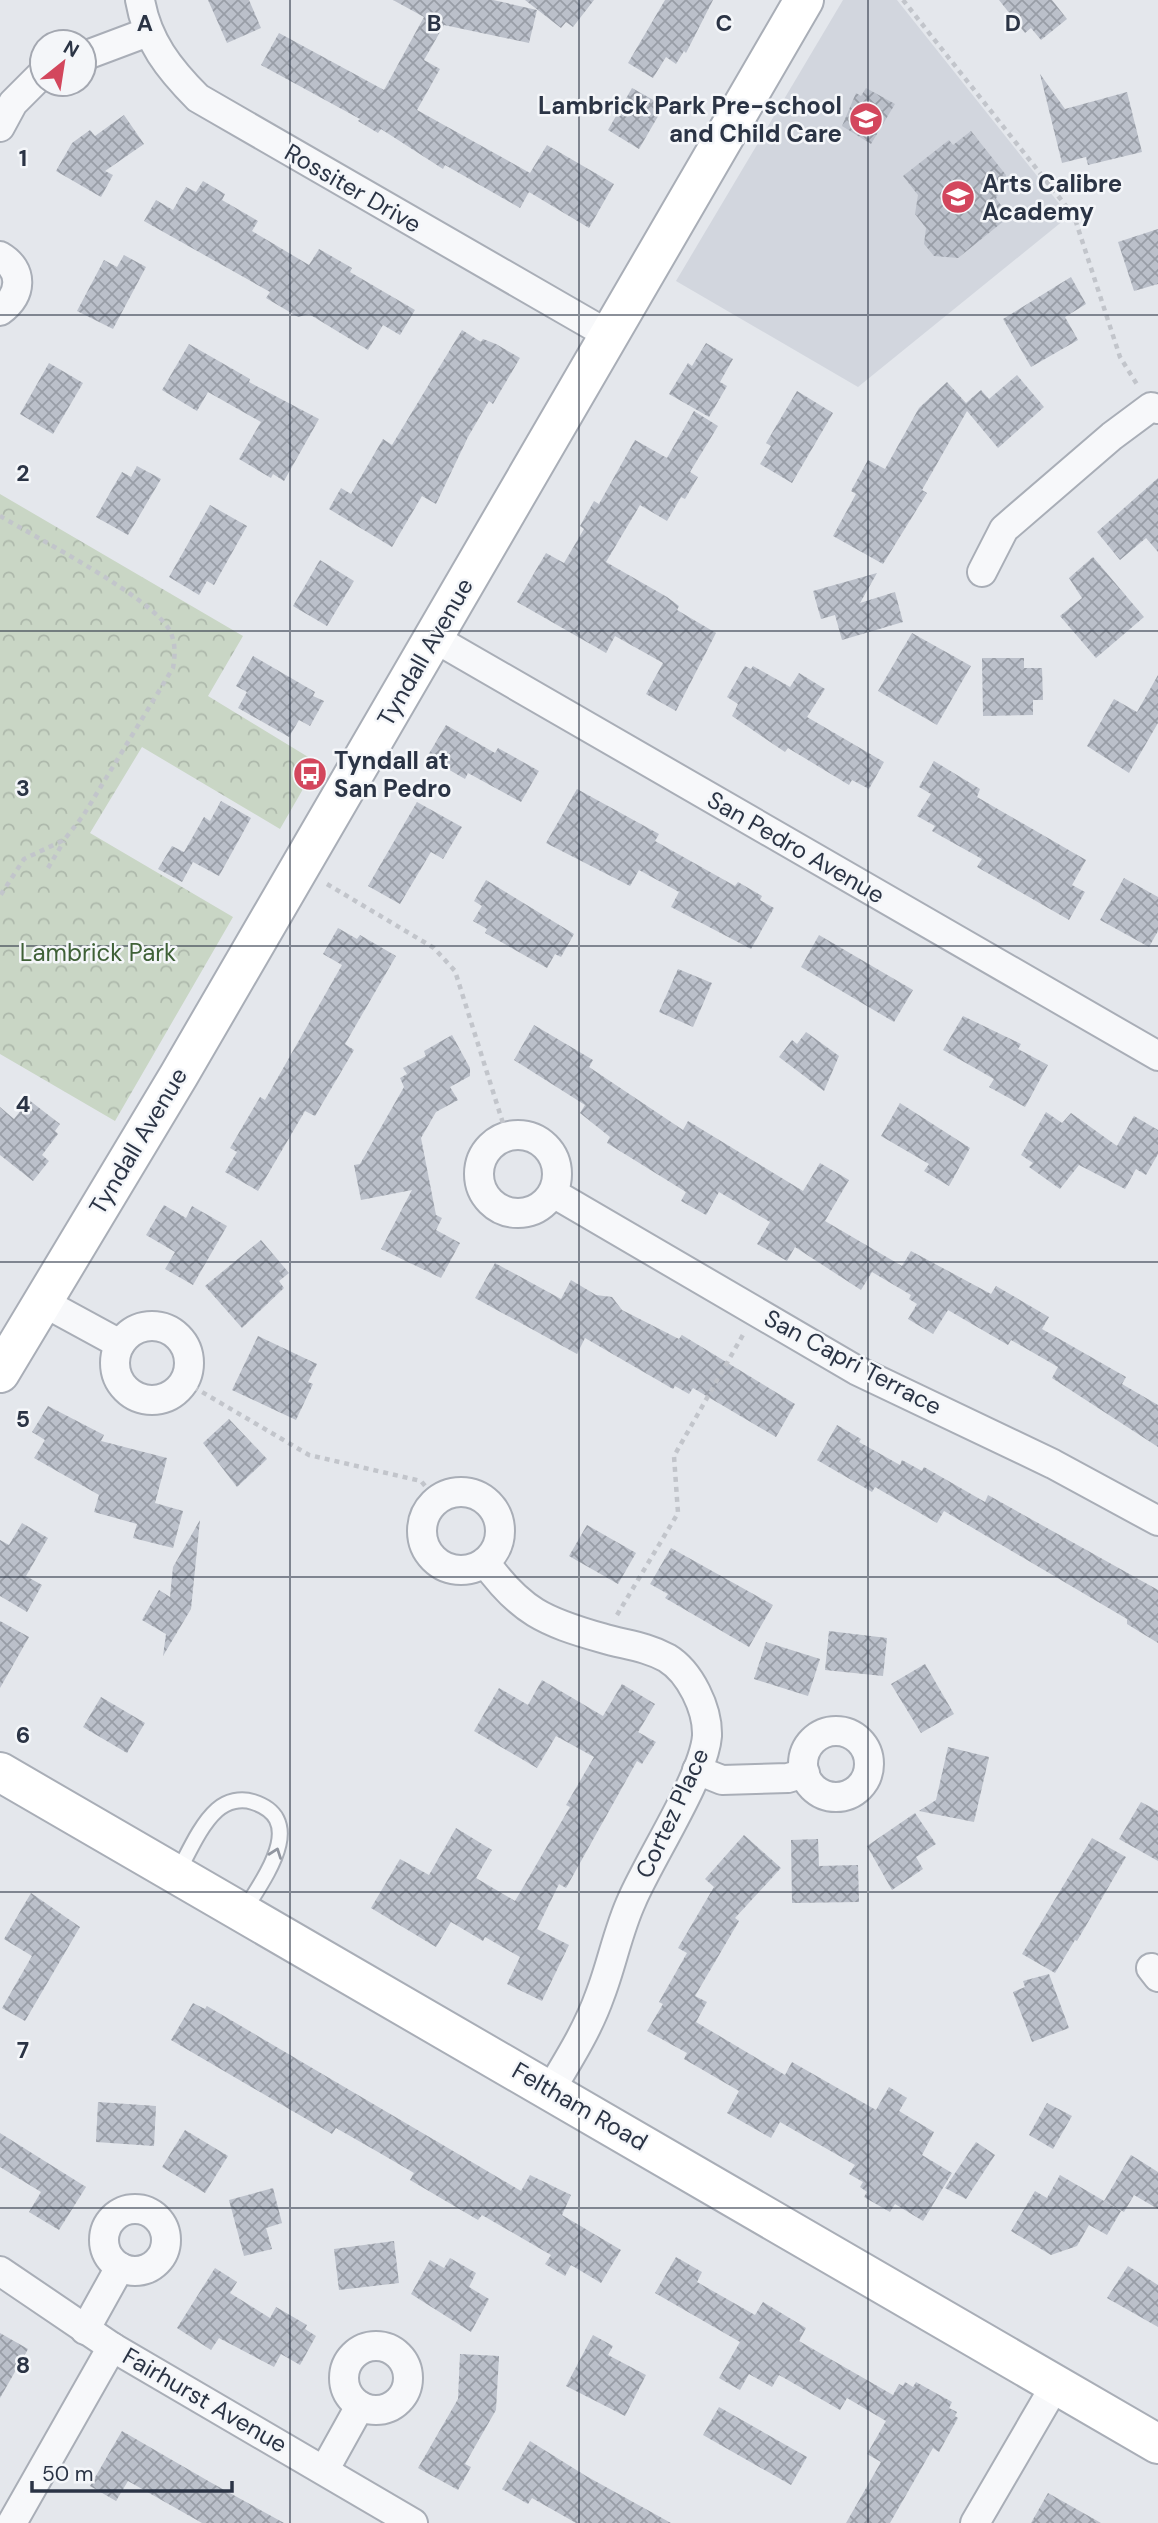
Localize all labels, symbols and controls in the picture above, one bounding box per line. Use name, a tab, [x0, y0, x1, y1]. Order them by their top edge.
text: A	[137, 8, 153, 38]
text: B	[427, 8, 441, 38]
text: C	[716, 8, 732, 38]
text: D	[1005, 8, 1021, 38]
north arrow	[28, 28, 98, 98]
text: N	[59, 34, 84, 63]
place label: Lambrick Park Pre-school and Child Care	[538, 90, 842, 149]
school or university icon: Lambrick Park Pre-school and Child Care	[847, 100, 885, 138]
street label: Rossiter Drive	[279, 136, 427, 240]
text: 1	[19, 143, 27, 173]
place label: Arts Calibre Academy	[982, 168, 1122, 227]
school or university icon: Arts Calibre Academy	[939, 178, 977, 216]
text: 2	[16, 458, 30, 488]
street label: Tyndall Avenue	[370, 572, 480, 732]
place label: Tyndall at San Pedro	[334, 745, 452, 804]
bus stop icon: Tyndall at San Pedro	[291, 755, 329, 793]
text: 3	[16, 773, 30, 803]
street label: San Pedro Avenue	[702, 784, 890, 910]
park label: Lambrick Park	[20, 937, 176, 968]
street label: Tyndall Avenue	[82, 1062, 194, 1220]
text: 4	[16, 1089, 31, 1119]
street label: San Capri Terrace	[759, 1302, 947, 1422]
text: 5	[16, 1404, 30, 1434]
text: 6	[16, 1720, 30, 1750]
street label: Cortez Place	[628, 1743, 716, 1883]
one-way arrow	[268, 1847, 282, 1859]
text: 7	[17, 2035, 29, 2065]
street label: Feltham Road	[507, 2055, 653, 2157]
street label: Fairhurst Avenue	[117, 2340, 293, 2460]
text: 8	[16, 2350, 30, 2380]
scale bar	[32, 2450, 231, 2494]
text: 50 m	[42, 2460, 93, 2488]

